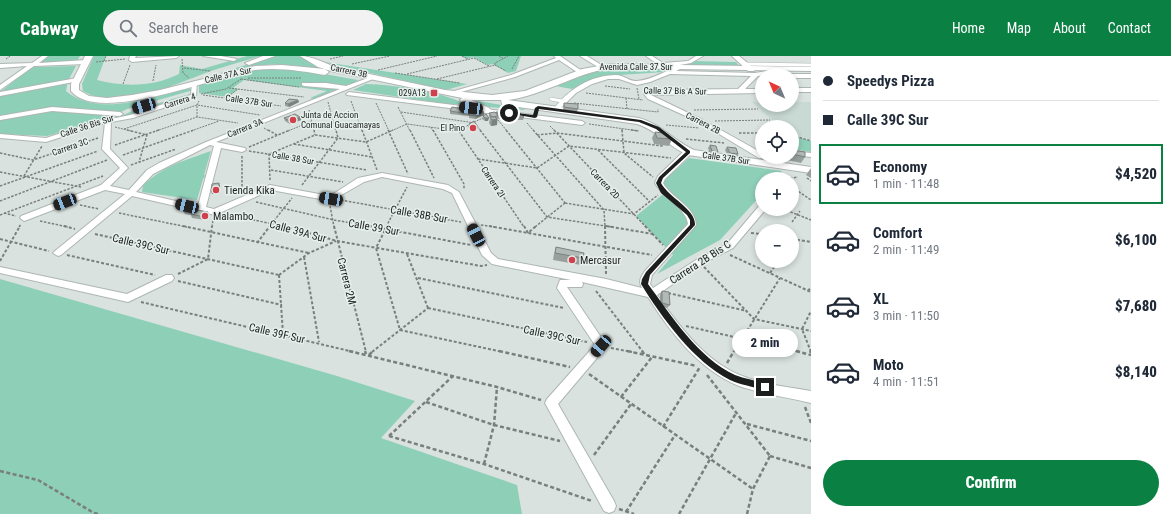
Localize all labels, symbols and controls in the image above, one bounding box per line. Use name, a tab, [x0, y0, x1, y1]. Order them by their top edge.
search box	[103, 10, 383, 46]
text: Cabway	[20, 17, 79, 40]
icon: search	[117, 17, 139, 39]
text: Search here	[149, 19, 218, 37]
text: Home	[952, 20, 985, 36]
text: Map	[1007, 20, 1031, 36]
text: About	[1053, 20, 1086, 36]
text: Contact	[1108, 20, 1151, 36]
street label: Carrera 3B	[330, 62, 368, 80]
street label: Avenida Calle 37 Sur	[600, 62, 673, 72]
street label: Calle 37A Sur	[204, 65, 253, 85]
north arrow	[755, 68, 799, 112]
map controls	[755, 68, 799, 268]
text: Speedys Pizza	[847, 72, 934, 90]
street label: Calle 37 Bis A Sur	[643, 85, 707, 97]
place label: 029A13	[399, 88, 426, 98]
marker: 029A13	[429, 88, 439, 98]
street label: Carrera 4	[163, 91, 197, 111]
street label: Calle 37B Sur	[225, 93, 273, 109]
car	[131, 97, 157, 115]
car	[458, 101, 484, 115]
route start	[500, 104, 518, 122]
place label: Junta de Accion Comunal Guacamayas	[301, 110, 380, 130]
street label: Carrera 2B	[684, 110, 722, 136]
text: Calle 39C Sur	[847, 111, 928, 129]
street label: Calle 36 Bis Sur	[59, 113, 115, 139]
marker: Junta de Accion Comunal Guacamayas	[288, 115, 298, 125]
street label: Carrera 3A	[226, 116, 264, 140]
button: locate	[755, 120, 799, 164]
place label: El Pino	[440, 123, 465, 133]
marker: El Pino	[468, 123, 478, 133]
street label: Carrera 3C	[51, 136, 89, 158]
street label: Calle 38 Sur	[271, 149, 315, 167]
street label: Calle 37B Sur	[702, 150, 750, 166]
icon: car	[825, 156, 861, 192]
text: Economy	[873, 158, 927, 176]
street label: Carrera 2I	[479, 165, 507, 199]
text: $4,520	[1115, 165, 1157, 183]
street label: Carrera 2D	[588, 167, 622, 201]
button: +	[755, 172, 799, 216]
text: 1 min · 11:48	[873, 176, 939, 191]
place label: Tienda Kika	[224, 184, 275, 197]
marker: Tienda Kika	[211, 185, 221, 195]
car	[318, 191, 344, 207]
car	[52, 192, 78, 212]
car	[174, 197, 200, 215]
street label: Calle 38B Sur	[389, 203, 449, 226]
place label: Malambo	[213, 210, 254, 223]
marker: Malambo	[200, 211, 210, 221]
street label: Calle 39 Sur	[347, 217, 401, 239]
street label: Calle 39A Sur	[268, 218, 328, 245]
car	[465, 222, 487, 248]
icon: car	[825, 222, 861, 258]
button: −	[755, 224, 799, 268]
text: Comfort	[873, 224, 922, 242]
text: $6,100	[1115, 231, 1157, 249]
street label: Calle 39C Sur	[111, 232, 171, 258]
street label: Carrera 2B Bis C	[667, 238, 733, 287]
text: 2 min · 11:49	[873, 242, 939, 257]
place label: Mercasur	[580, 254, 621, 267]
marker: Mercasur	[567, 255, 577, 265]
street label: Carrera 2M	[334, 256, 359, 306]
icon: car	[825, 288, 861, 324]
text: XL	[873, 290, 889, 308]
text: $7,680	[1115, 297, 1157, 315]
text: 3 min · 11:50	[873, 308, 939, 323]
street label: Calle 39F Sur	[248, 321, 307, 346]
street label: Calle 39C Sur	[522, 323, 582, 348]
callout: 2 min	[732, 329, 798, 357]
car	[589, 333, 613, 359]
text: 2 min	[751, 335, 779, 350]
icon: car	[825, 354, 861, 390]
text: Moto	[873, 356, 904, 374]
text: $8,140	[1115, 363, 1157, 381]
text: 4 min · 11:51	[873, 374, 939, 389]
route end	[756, 378, 774, 396]
button: Confirm	[823, 460, 1159, 506]

